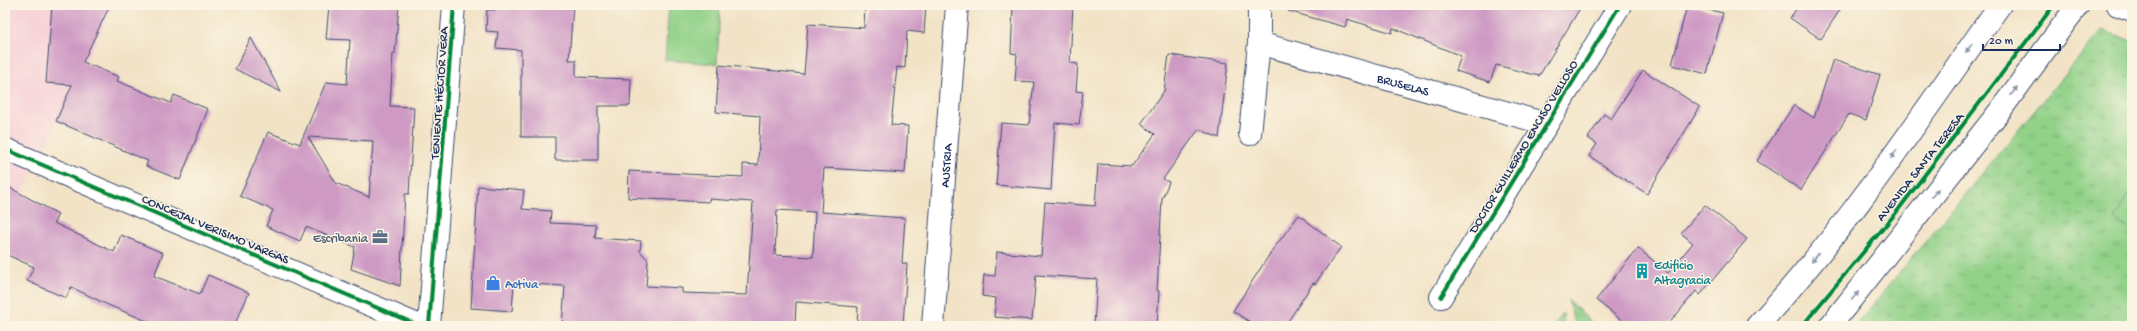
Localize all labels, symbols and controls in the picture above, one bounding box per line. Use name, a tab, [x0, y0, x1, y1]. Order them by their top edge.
street label: TENIENTE HÉCTOR VERA	[427, 25, 453, 161]
scale bar	[1983, 26, 2060, 52]
text: 20 m	[1989, 35, 2014, 49]
one-way arrow	[1965, 43, 1973, 53]
street label: DOCTOR GUILLERMO ENCISO VELLOSO	[1466, 58, 1582, 238]
street label: BRUSELAS	[1374, 71, 1431, 101]
one-way arrow	[2010, 85, 2019, 96]
street label: AVENIDA SANTA TERESA	[1874, 109, 1969, 225]
street label: AUSTRIA	[938, 142, 957, 188]
one-way arrow	[1890, 149, 1898, 159]
one-way arrow	[1930, 188, 1939, 199]
street label: CONCEJAL VERISIMO VARGAS	[139, 192, 292, 269]
office icon: Escribania	[371, 228, 389, 246]
place label: Escribania	[313, 232, 369, 247]
one-way arrow	[1811, 252, 1820, 263]
place label: Edificio Altagracia	[1654, 259, 1712, 289]
building icon: Edificio Altagracia	[1633, 262, 1651, 280]
shop icon: Activa	[484, 274, 502, 292]
place label: Activa	[505, 278, 539, 293]
one-way arrow	[1850, 291, 1859, 301]

